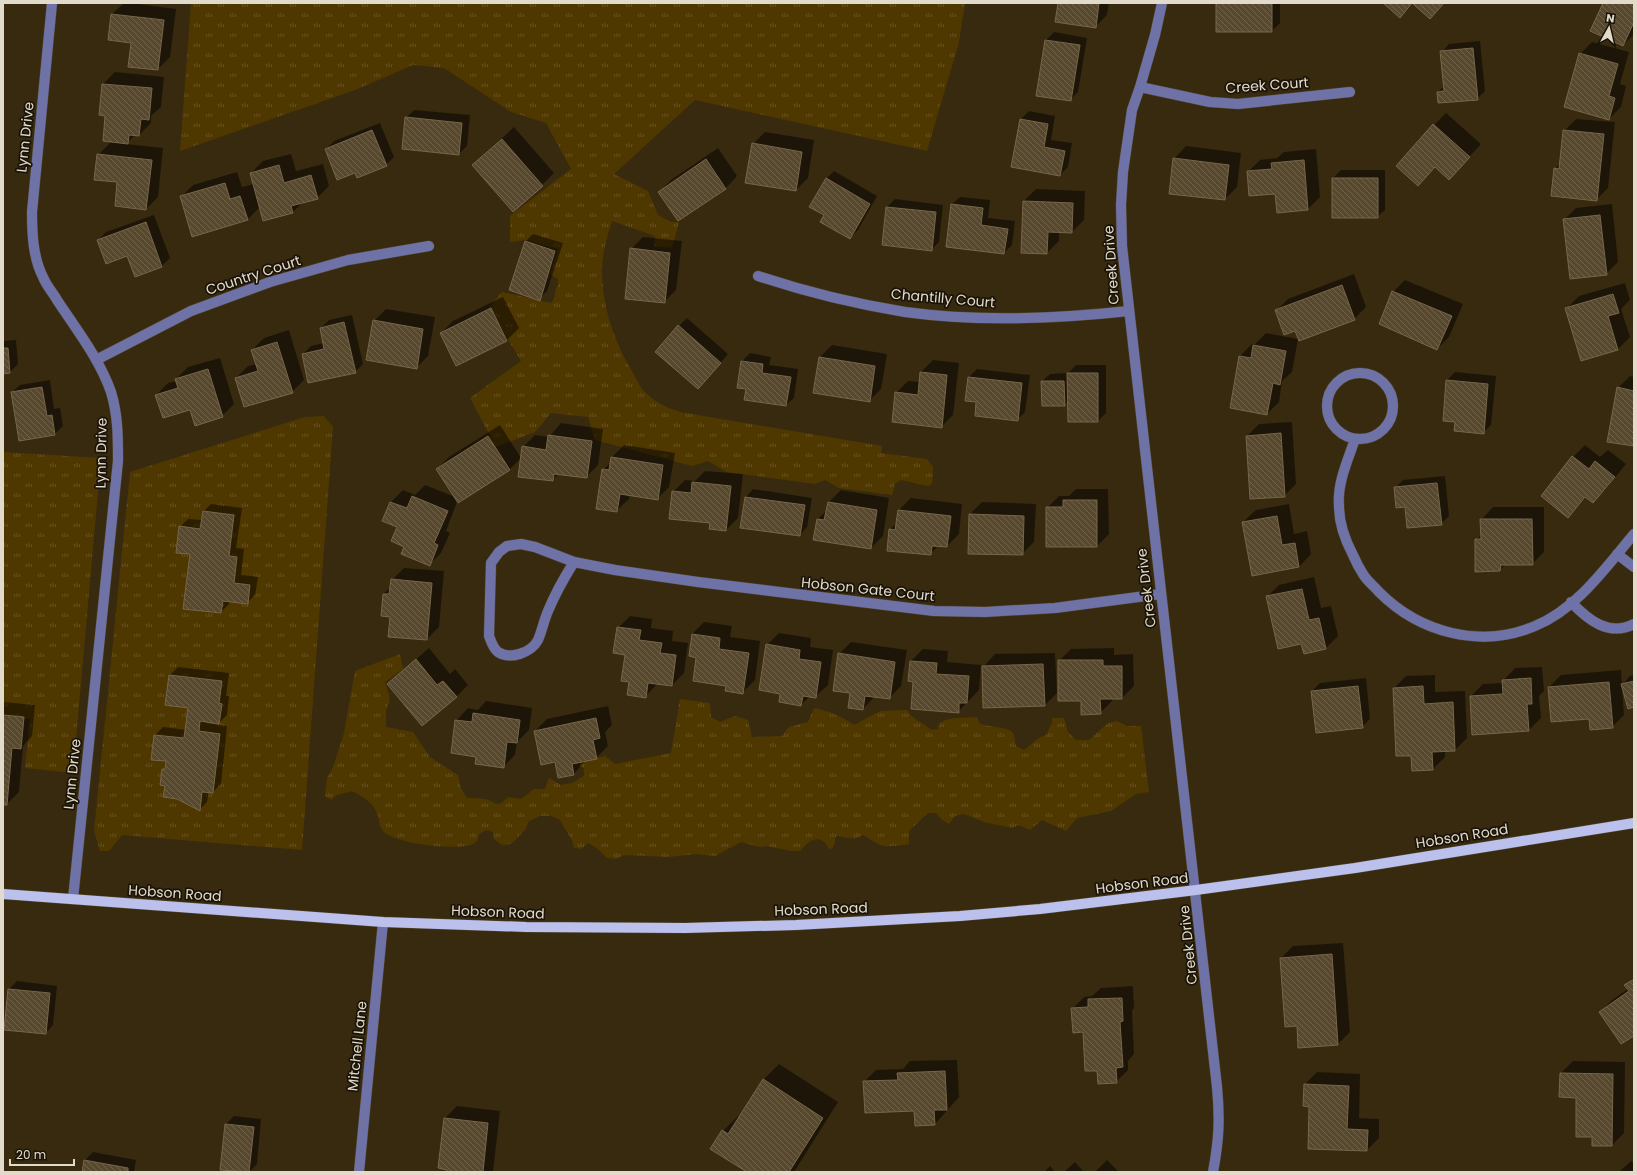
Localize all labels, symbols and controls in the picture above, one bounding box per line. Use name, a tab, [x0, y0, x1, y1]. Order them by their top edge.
north arrow	[1589, 8, 1629, 48]
text: N	[1605, 10, 1616, 27]
street label: Creek Court	[1225, 72, 1309, 98]
street label: Lynn Drive	[11, 100, 39, 173]
street label: Creek Drive	[1098, 224, 1124, 305]
street label: Country Court	[203, 250, 303, 300]
street label: Chantilly Court	[890, 283, 996, 313]
street label: Lynn Drive	[90, 417, 112, 489]
street label: Creek Drive	[1131, 547, 1161, 629]
street label: Hobson Gate Court	[800, 572, 936, 606]
street label: Lynn Drive	[58, 737, 86, 810]
street label: Hobson Road	[1414, 819, 1510, 853]
street label: Hobson Road	[1094, 867, 1190, 899]
street label: Hobson Road	[128, 880, 222, 906]
street label: Hobson Road	[774, 897, 868, 921]
street label: Hobson Road	[451, 900, 545, 924]
street label: Creek Drive	[1174, 904, 1202, 986]
street label: Mitchell Lane	[342, 1000, 372, 1092]
scale bar	[10, 1141, 74, 1167]
text: 20 m	[16, 1146, 46, 1163]

